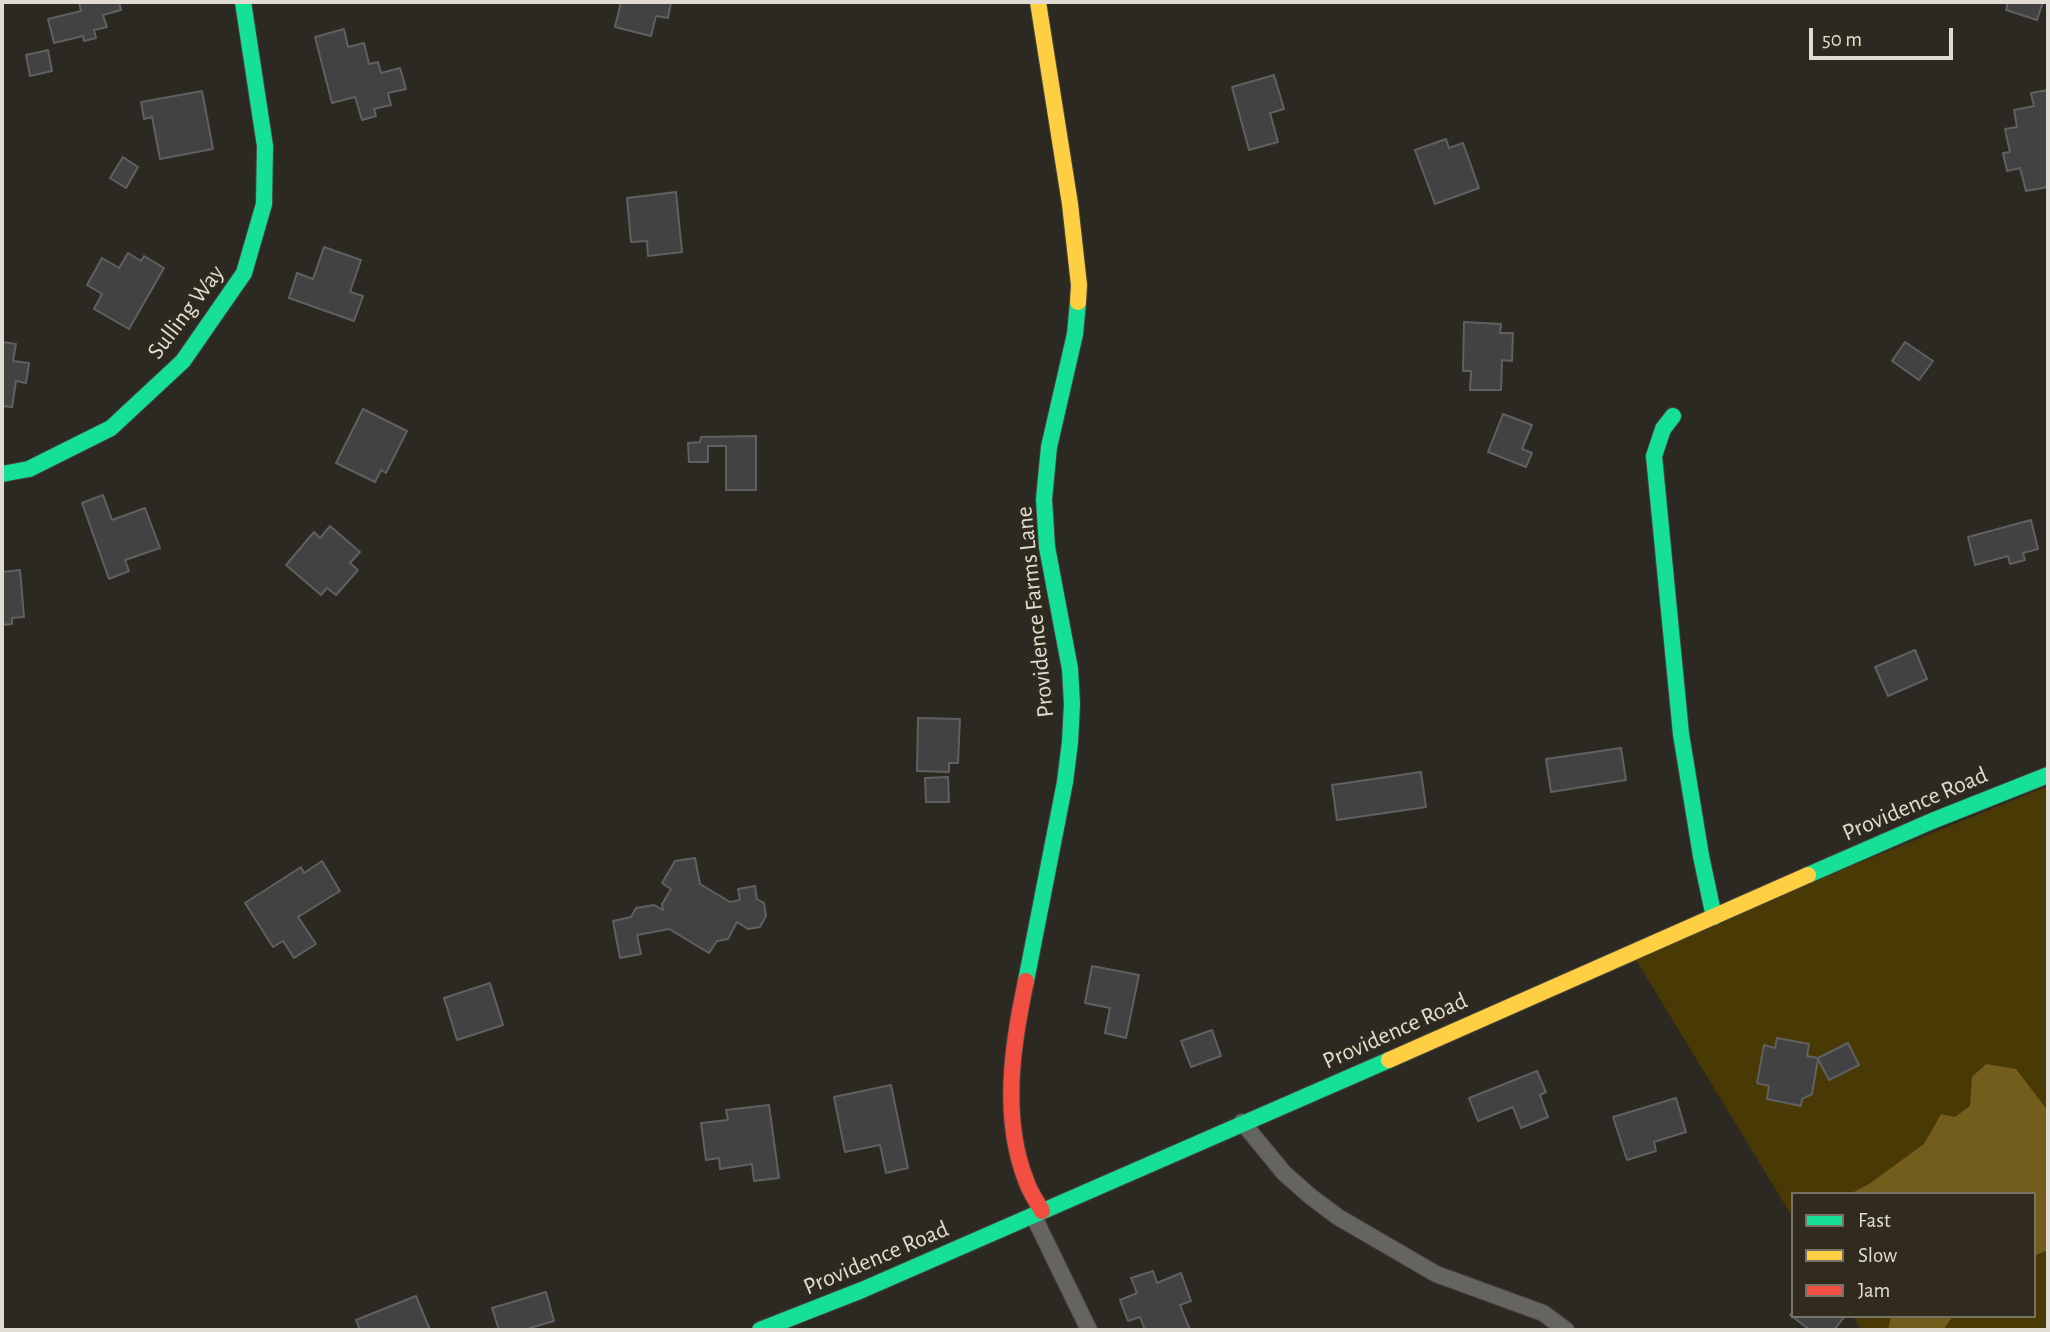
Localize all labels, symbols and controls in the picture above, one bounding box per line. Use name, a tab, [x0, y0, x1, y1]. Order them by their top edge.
scale bar	[1812, 14, 1955, 58]
text: 50 m	[1822, 29, 1862, 50]
street label: Sulling Way	[141, 259, 231, 365]
street label: Providence Farms Lane	[1010, 505, 1060, 719]
street label: Providence Road	[1838, 760, 1992, 848]
street label: Providence Road	[1318, 986, 1472, 1076]
legend	[1791, 1192, 2036, 1318]
text: Fast	[1858, 1210, 1891, 1231]
street label: Providence Road	[799, 1214, 953, 1302]
text: Slow	[1858, 1245, 1897, 1266]
text: Jam	[1858, 1280, 1890, 1301]

